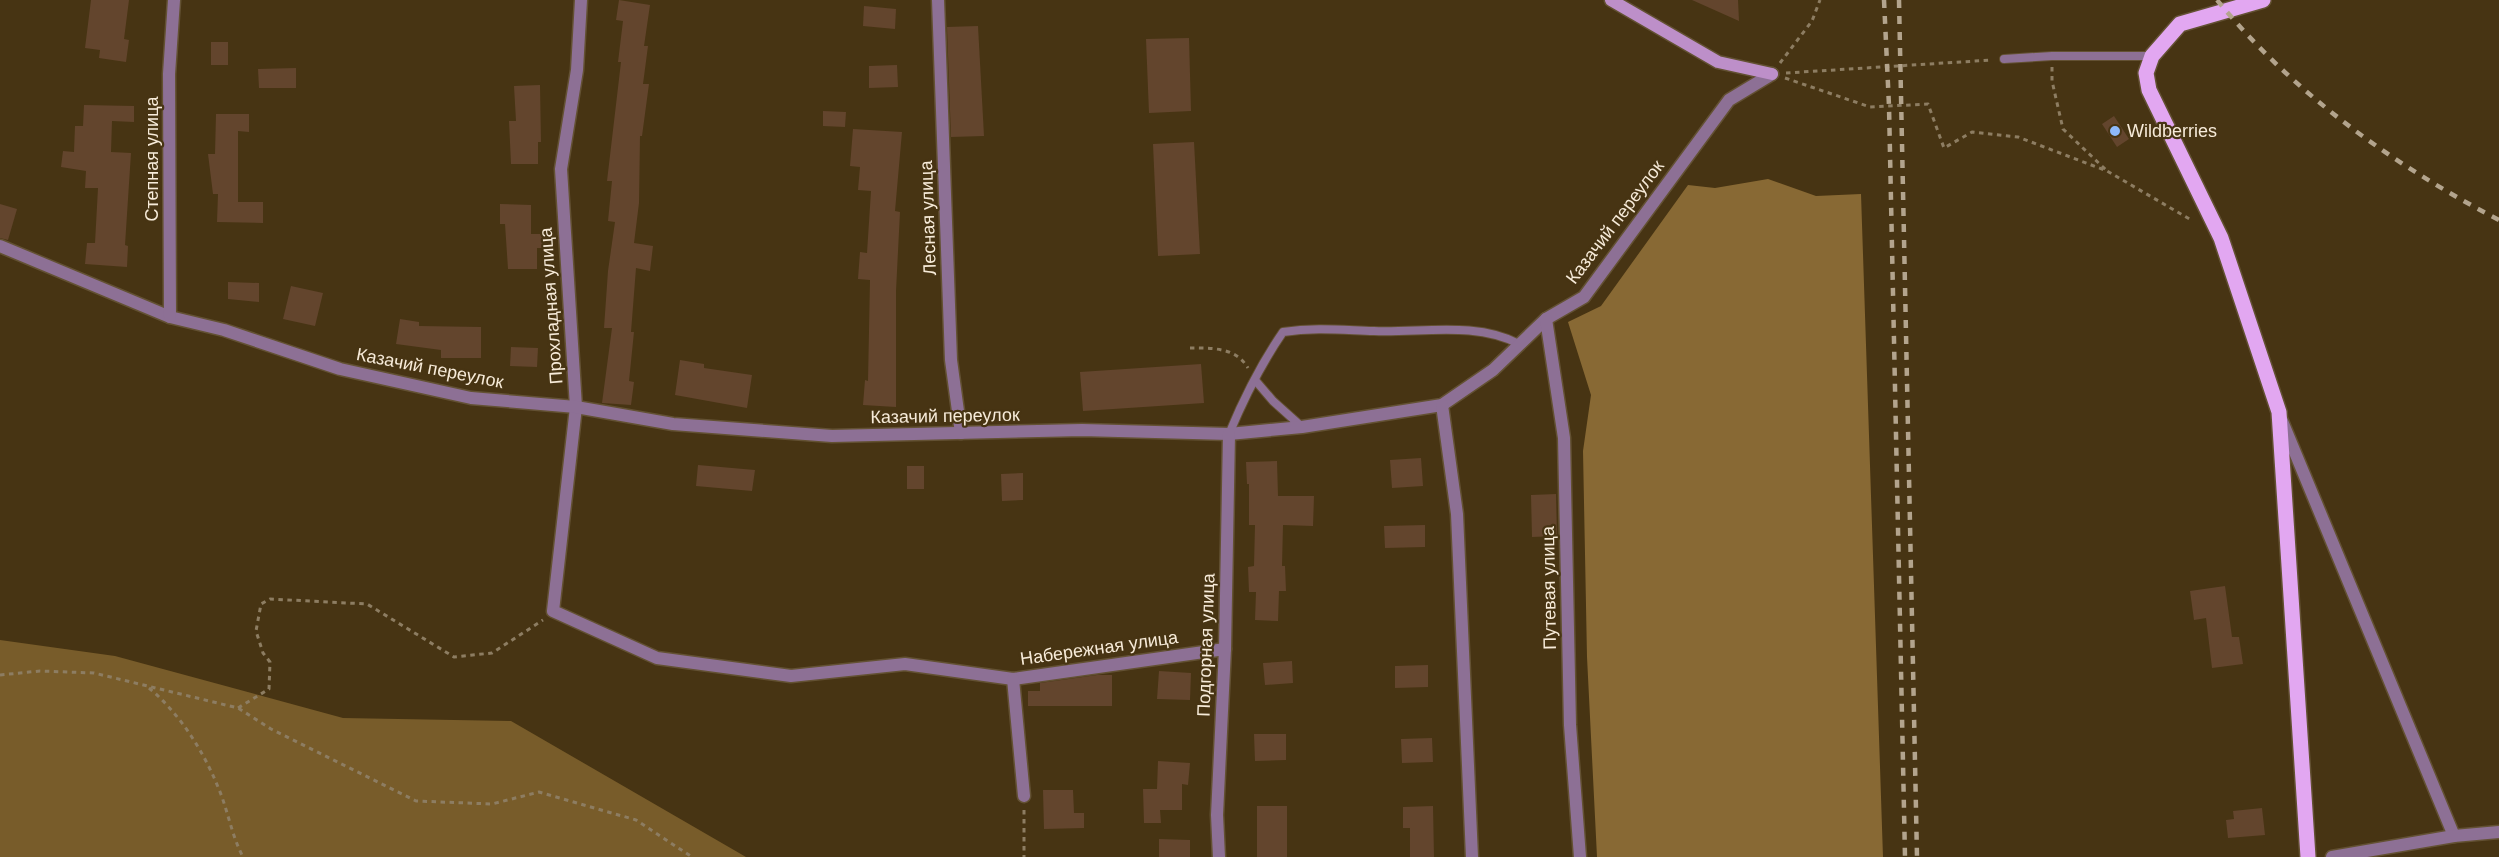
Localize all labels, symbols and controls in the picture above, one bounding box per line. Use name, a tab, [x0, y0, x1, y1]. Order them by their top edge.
street label: Степная улица	[142, 96, 162, 221]
place label: Wildberries	[2127, 121, 2217, 141]
marker: Wildberries	[2108, 124, 2122, 138]
street label: Казачий переулок	[1562, 156, 1668, 288]
street label: Лесная улица	[916, 159, 940, 276]
street label: Прохладная улица	[535, 226, 566, 385]
street label: Казачий переулок	[355, 344, 505, 392]
street label: Казачий переулок	[870, 405, 1020, 427]
street label: Путевая улица	[1538, 525, 1560, 650]
street label: Подгорная улица	[1194, 572, 1219, 717]
street label: Набережная улица	[1019, 627, 1180, 669]

